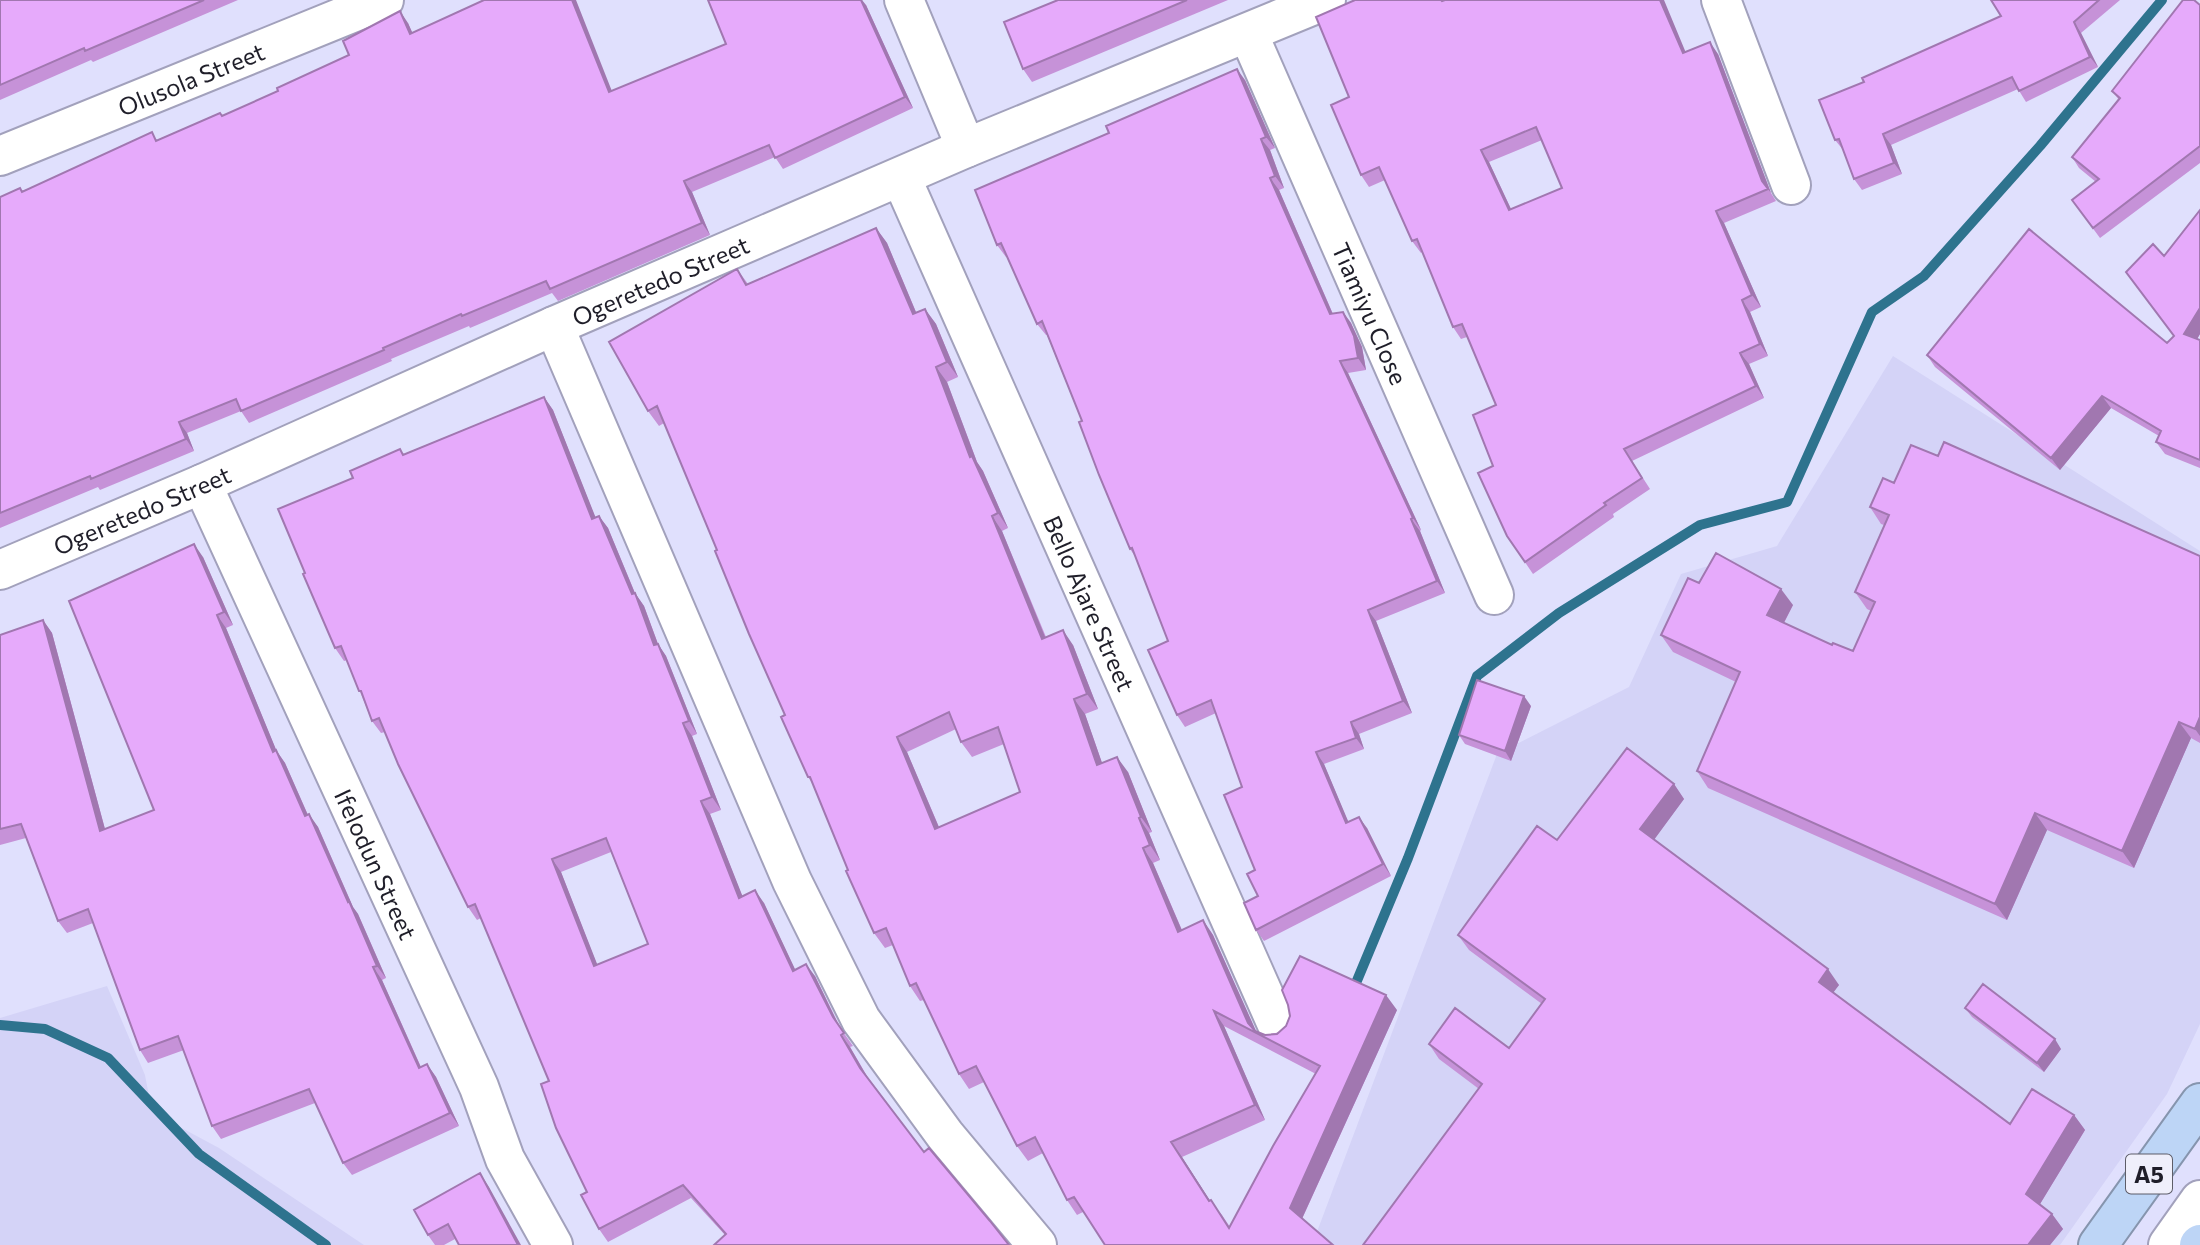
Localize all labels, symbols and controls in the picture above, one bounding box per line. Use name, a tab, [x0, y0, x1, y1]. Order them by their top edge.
street label: Olusola Street	[113, 36, 269, 121]
street label: Ogeretedo Street	[567, 229, 753, 331]
street label: Tiamiyu Close	[1327, 238, 1414, 389]
street label: Ogeretedo Street	[49, 459, 235, 560]
street label: Bello Ajare Street	[1038, 511, 1142, 695]
street label: Ifelodun Street	[329, 784, 424, 944]
road number: A5	[2126, 1154, 2172, 1194]

